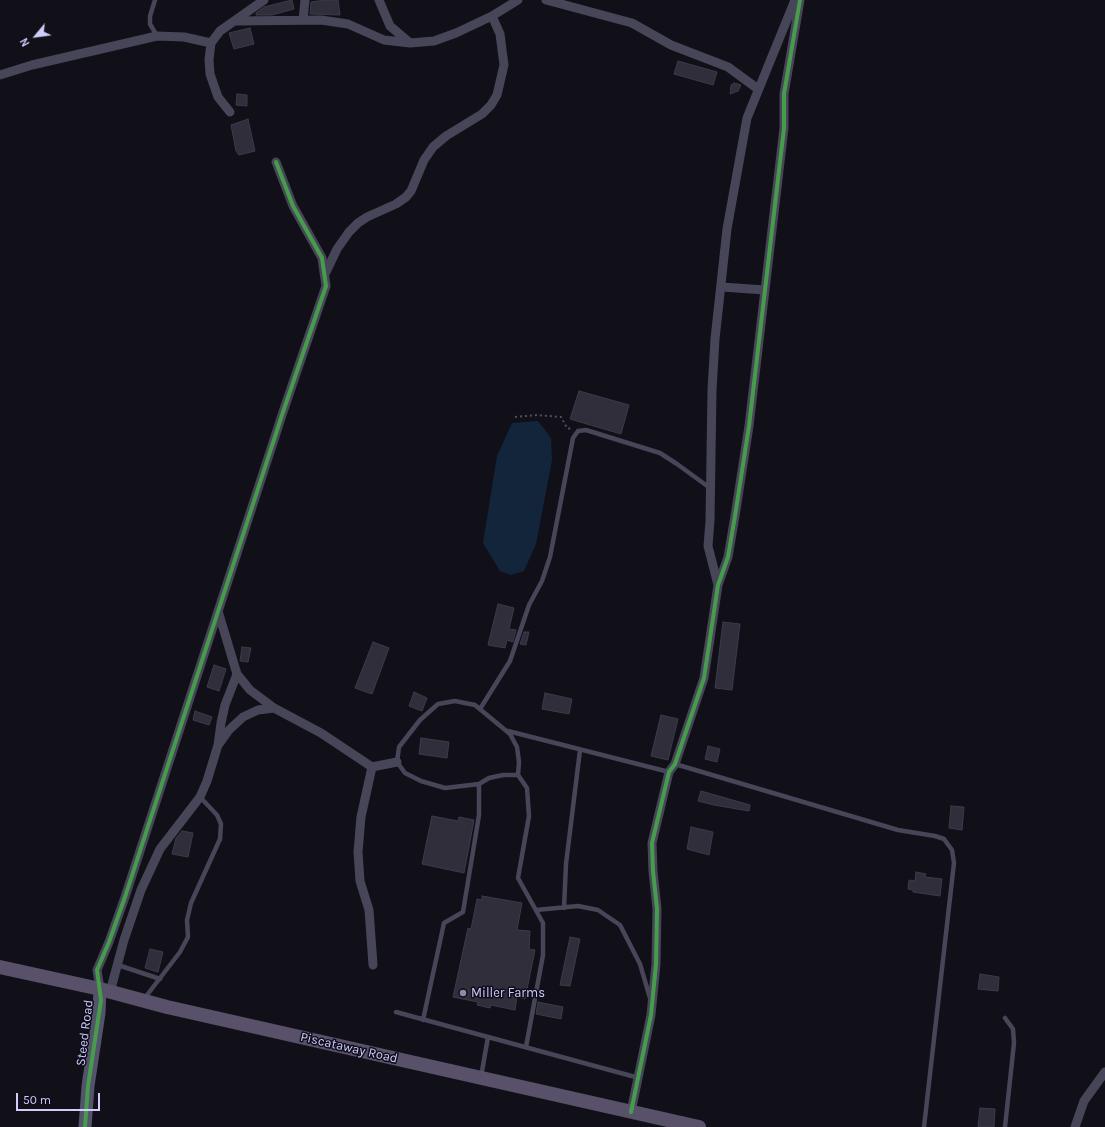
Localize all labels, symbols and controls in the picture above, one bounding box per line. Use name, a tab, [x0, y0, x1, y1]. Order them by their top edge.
north arrow	[16, 16, 56, 56]
text: N	[17, 35, 33, 49]
place label: Miller Farms	[471, 985, 545, 1001]
marker: Miller Farms	[458, 988, 468, 998]
street label: Steed Road	[73, 999, 97, 1067]
street label: Piscataway Road	[299, 1029, 399, 1067]
scale bar	[18, 1085, 102, 1111]
text: 50 m	[23, 1093, 51, 1107]

